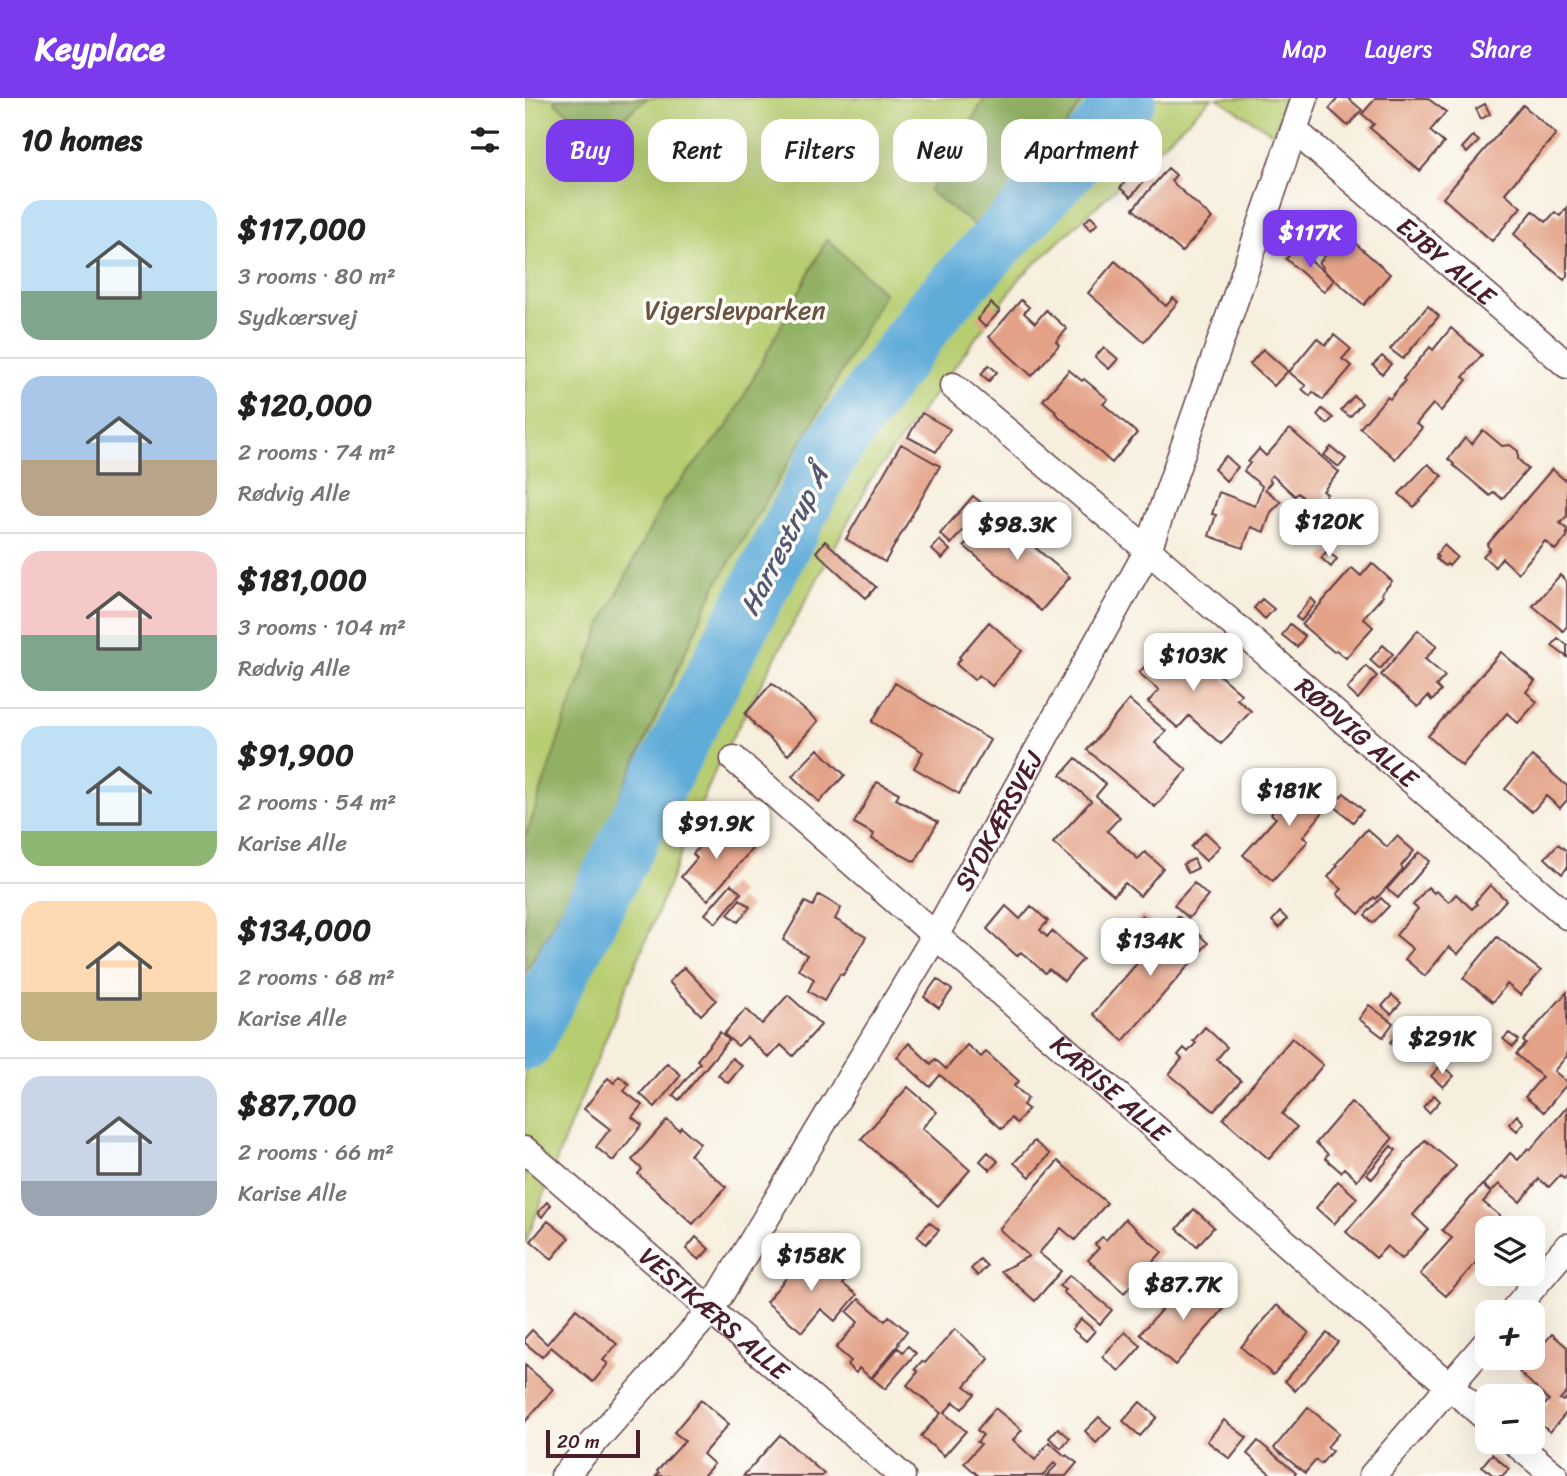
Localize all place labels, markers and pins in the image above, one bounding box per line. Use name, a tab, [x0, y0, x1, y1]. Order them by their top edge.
pin: $117K	[1261, 211, 1359, 270]
pin: $120K	[1280, 500, 1378, 559]
pin: $98.3K	[960, 503, 1074, 562]
pin: $103K	[1144, 634, 1242, 693]
pin: $181K	[1240, 768, 1338, 828]
pin: $91.9K	[659, 802, 773, 861]
pin: $134K	[1101, 918, 1199, 978]
pin: $291K	[1393, 1016, 1491, 1076]
pin: $158K	[762, 1234, 860, 1293]
pin: $87.7K	[1126, 1262, 1240, 1322]

